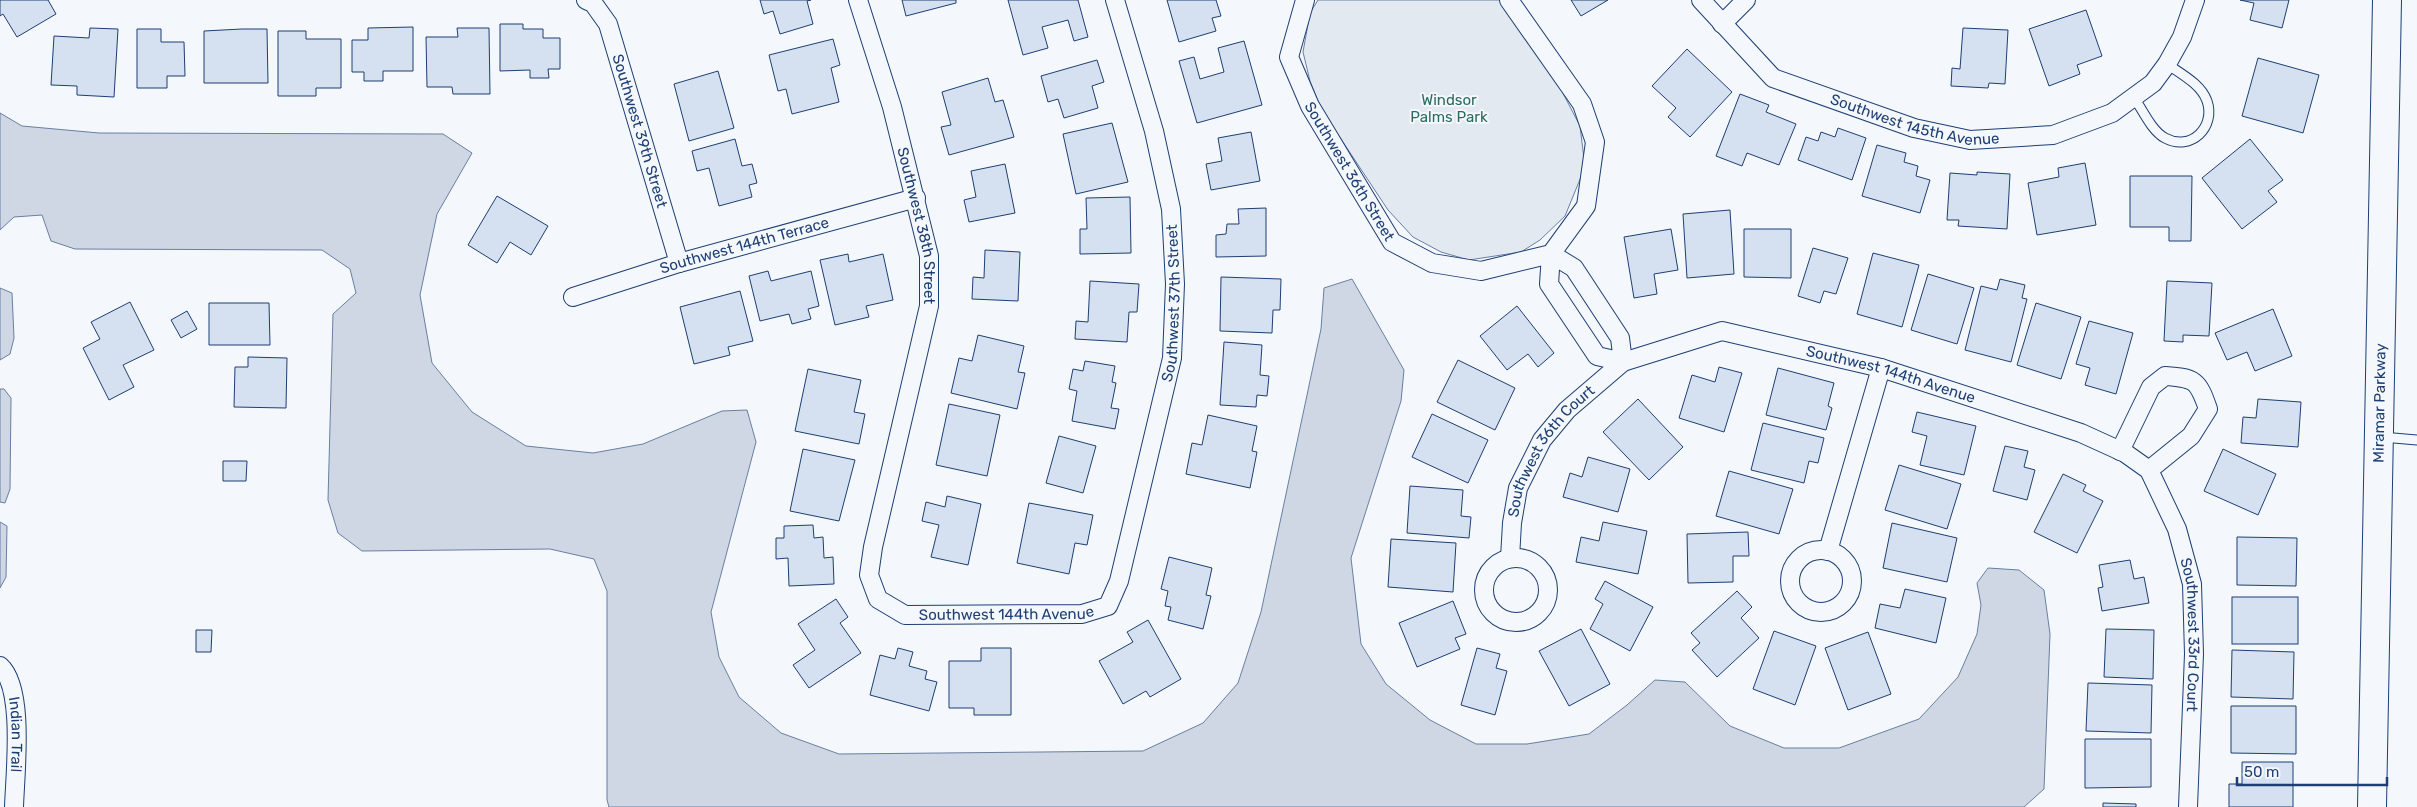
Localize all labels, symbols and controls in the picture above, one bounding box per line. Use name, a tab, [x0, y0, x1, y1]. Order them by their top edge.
street label: Southwest 39th Street	[608, 52, 671, 210]
street label: Southwest 145th Avenue	[1828, 90, 2000, 149]
park label: Windsor Palms Park	[1410, 91, 1488, 126]
street label: Southwest 36th Street	[1301, 99, 1398, 245]
street label: Southwest 38th Street	[893, 145, 938, 304]
street label: Southwest 144th Terrace	[658, 213, 831, 278]
street label: Southwest 37th Street	[1158, 224, 1184, 384]
street label: Southwest 144th Avenue	[1804, 342, 1978, 407]
street label: Miramar Parkway	[2369, 343, 2390, 463]
street label: Southwest 36th Court	[1504, 381, 1598, 518]
street label: Southwest 33rd Court	[2176, 556, 2203, 712]
street label: Southwest 144th Avenue	[919, 602, 1096, 624]
street label: Indian Trail	[5, 695, 26, 772]
scale bar	[2237, 754, 2387, 786]
text: 50 m	[2244, 763, 2279, 781]

